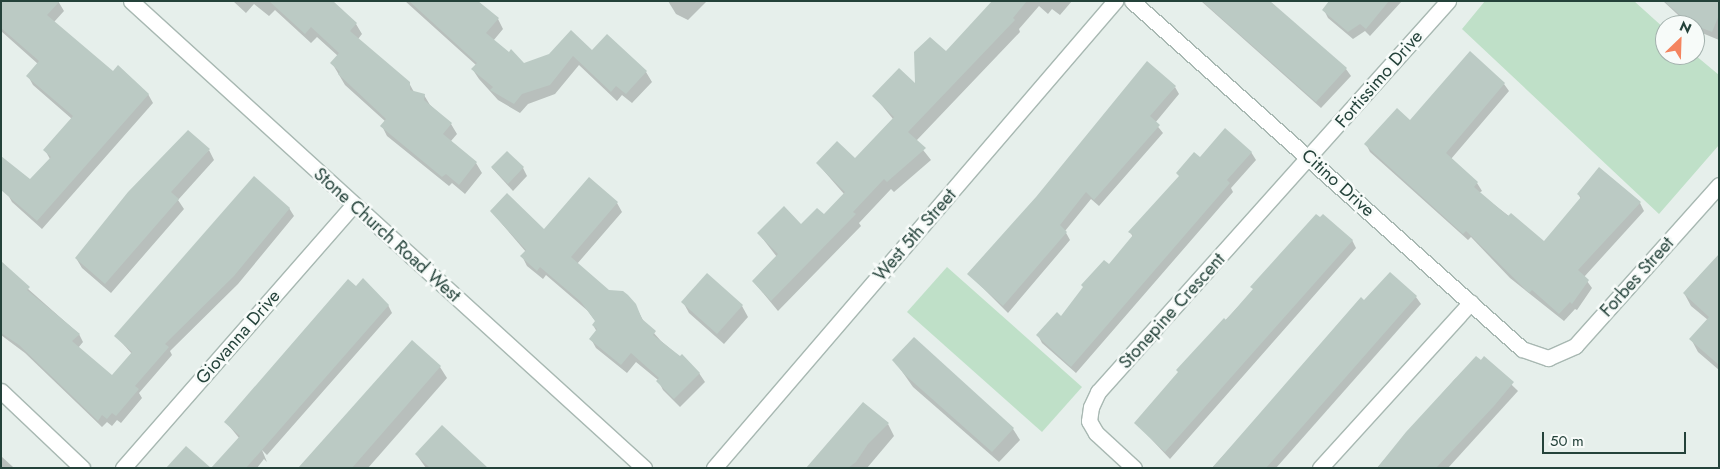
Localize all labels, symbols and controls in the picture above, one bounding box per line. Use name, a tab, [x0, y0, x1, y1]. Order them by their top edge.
north arrow	[1655, 15, 1705, 65]
text: N	[1677, 16, 1695, 39]
street label: Fortissimo Drive	[1331, 26, 1427, 132]
street label: Citino Drive	[1297, 145, 1379, 221]
street label: Stone Church Road West	[309, 163, 465, 307]
street label: West 5th Street	[869, 185, 961, 285]
street label: Forbes Street	[1596, 233, 1678, 321]
street label: Stonepine Crescent	[1114, 249, 1230, 373]
street label: Giovanna Drive	[191, 285, 285, 389]
scale bar	[1545, 422, 1689, 454]
text: 50 m	[1550, 430, 1584, 452]

